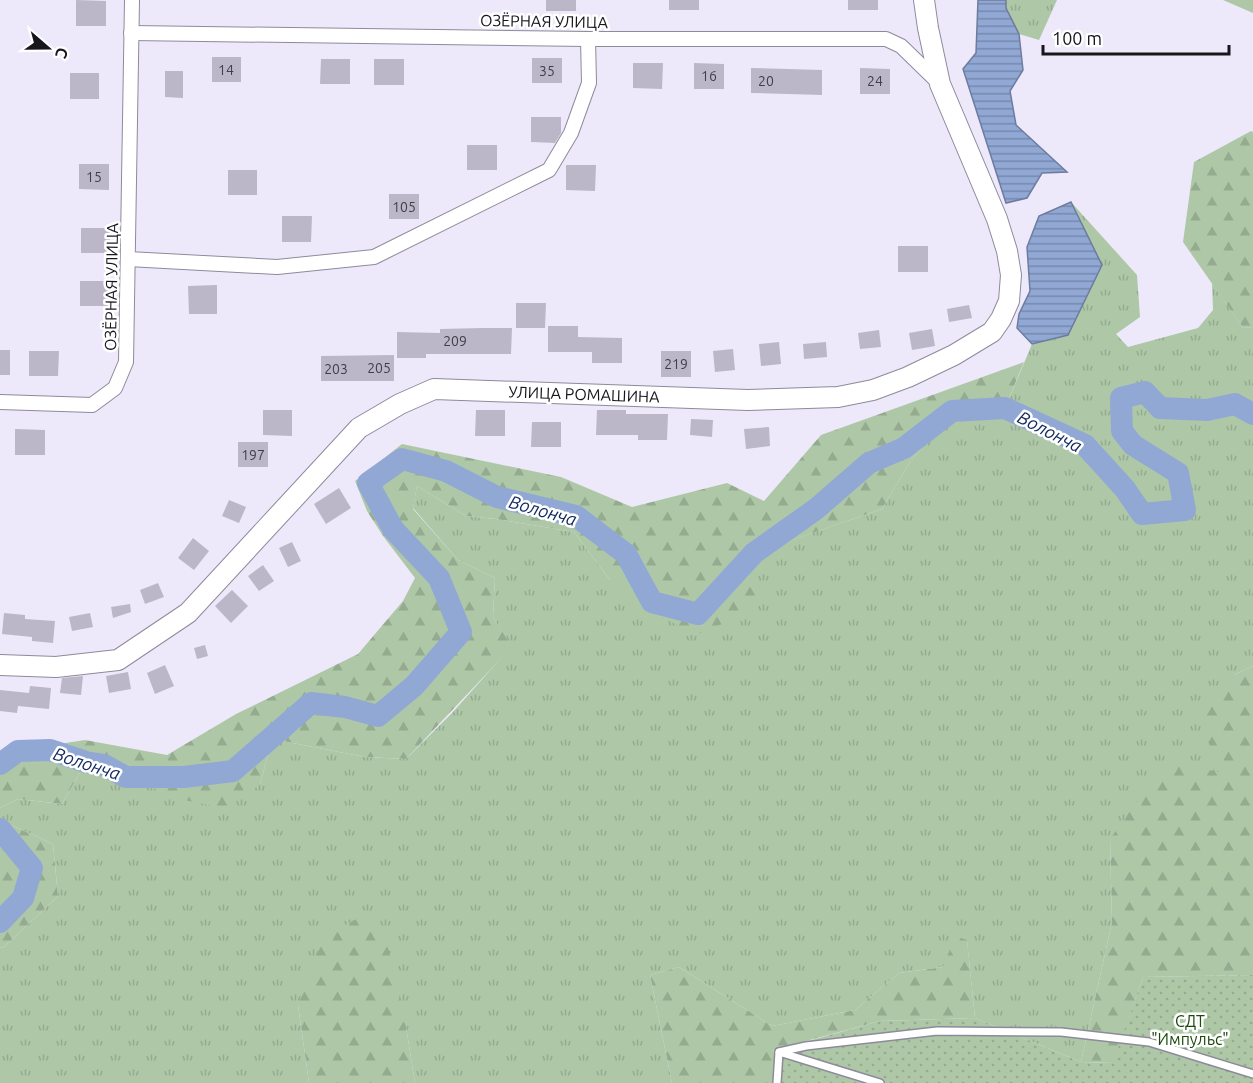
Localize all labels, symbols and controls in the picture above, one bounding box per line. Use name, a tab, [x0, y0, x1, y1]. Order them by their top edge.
street label: ОЗЁРНАЯ УЛИЦА	[480, 11, 609, 31]
north arrow	[18, 18, 78, 78]
scale bar	[1043, 18, 1229, 56]
text: 100 m	[1052, 28, 1102, 48]
text: С	[52, 45, 72, 61]
house number: 14	[218, 62, 234, 78]
house number: 35	[539, 63, 555, 79]
house number: 16	[701, 68, 717, 84]
house number: 20	[758, 73, 774, 89]
house number: 24	[867, 73, 883, 89]
house number: 15	[86, 169, 102, 185]
house number: 105	[392, 199, 416, 215]
street label: ОЗЁРНАЯ УЛИЦА	[101, 222, 121, 351]
house number: 209	[443, 333, 467, 349]
house number: 219	[664, 356, 688, 372]
house number: 205	[367, 360, 391, 376]
house number: 203	[324, 361, 348, 377]
street label: УЛИЦА РОМАШИНА	[508, 382, 660, 406]
water label: Волонча	[1015, 406, 1086, 456]
house number: 197	[241, 447, 265, 463]
water label: Волонча	[507, 491, 579, 529]
water label: Волонча	[51, 743, 123, 783]
park label: СДТ "Импульс"	[1151, 1012, 1229, 1048]

